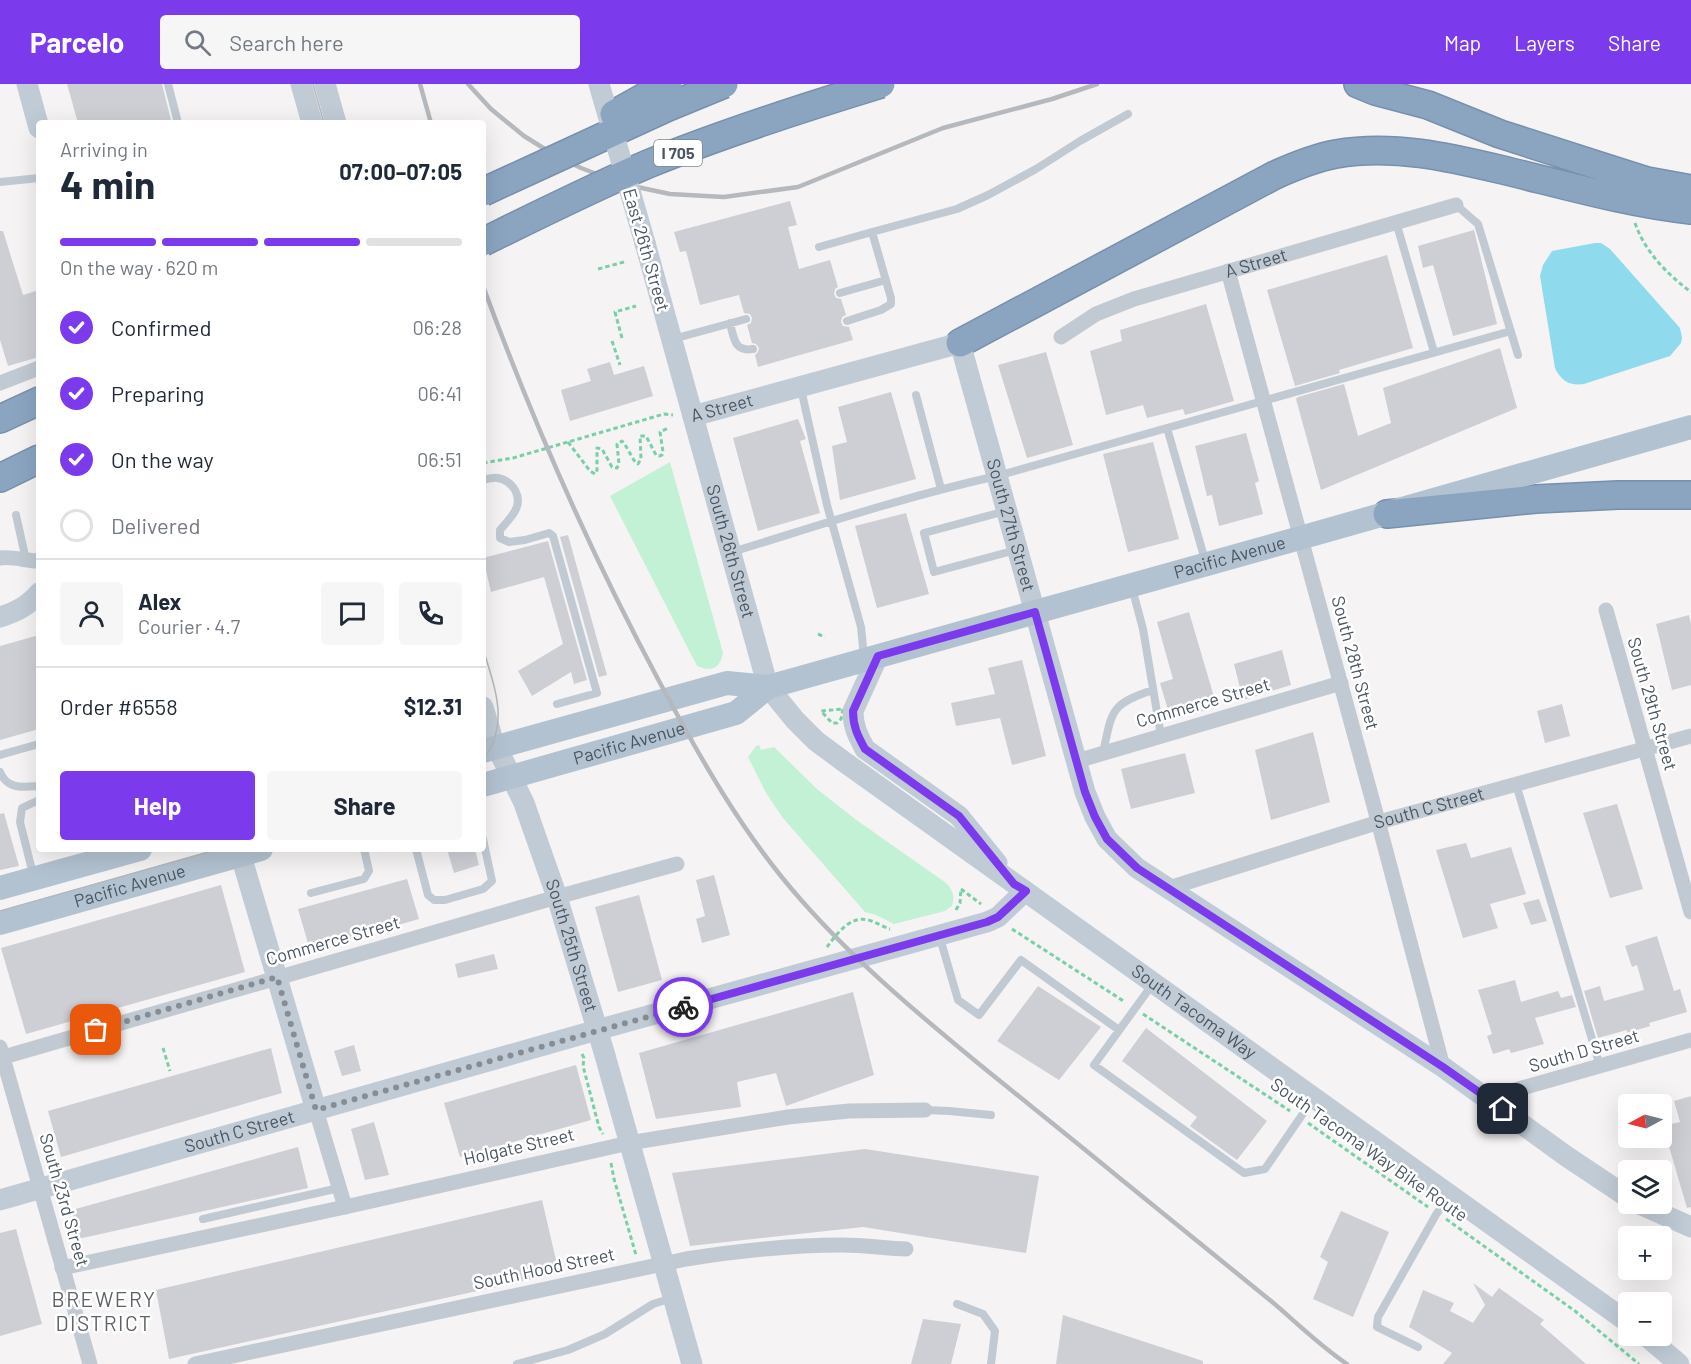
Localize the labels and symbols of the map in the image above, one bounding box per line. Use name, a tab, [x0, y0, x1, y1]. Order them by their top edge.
road number: I 705	[654, 140, 702, 166]
street label: East 26th Street	[619, 186, 675, 314]
street label: A Street	[1222, 243, 1290, 282]
street label: A Street	[688, 388, 755, 426]
street label: South 27th Street	[983, 456, 1041, 594]
street label: South 26th Street	[702, 482, 760, 620]
street label: Pacific Avenue	[1171, 531, 1288, 583]
street label: South 28th Street	[1328, 593, 1384, 732]
street label: South 29th Street	[1623, 634, 1683, 773]
street label: Commerce Street	[1133, 672, 1272, 732]
street label: Pacific Avenue	[571, 716, 687, 769]
street label: South C Street	[1371, 782, 1486, 833]
street label: Pacific Avenue	[71, 859, 188, 911]
street label: South 25th Street	[542, 876, 603, 1014]
street label: Commerce Street	[263, 910, 402, 970]
street label: South Tacoma Way	[1128, 959, 1261, 1063]
courier	[653, 977, 713, 1037]
pin	[70, 1004, 121, 1055]
street label: South D Street	[1526, 1024, 1641, 1076]
street label: South Tacoma Way Bike Route	[1267, 1073, 1472, 1226]
pin	[1477, 1083, 1528, 1134]
north arrow	[1618, 1094, 1672, 1148]
street label: South C Street	[182, 1105, 297, 1157]
street label: Holgate Street	[461, 1123, 576, 1169]
street label: South 23rd Street	[35, 1131, 95, 1269]
street label: South Hood Street	[471, 1242, 616, 1294]
district label: BREWERY DISTRICT	[52, 1286, 156, 1335]

